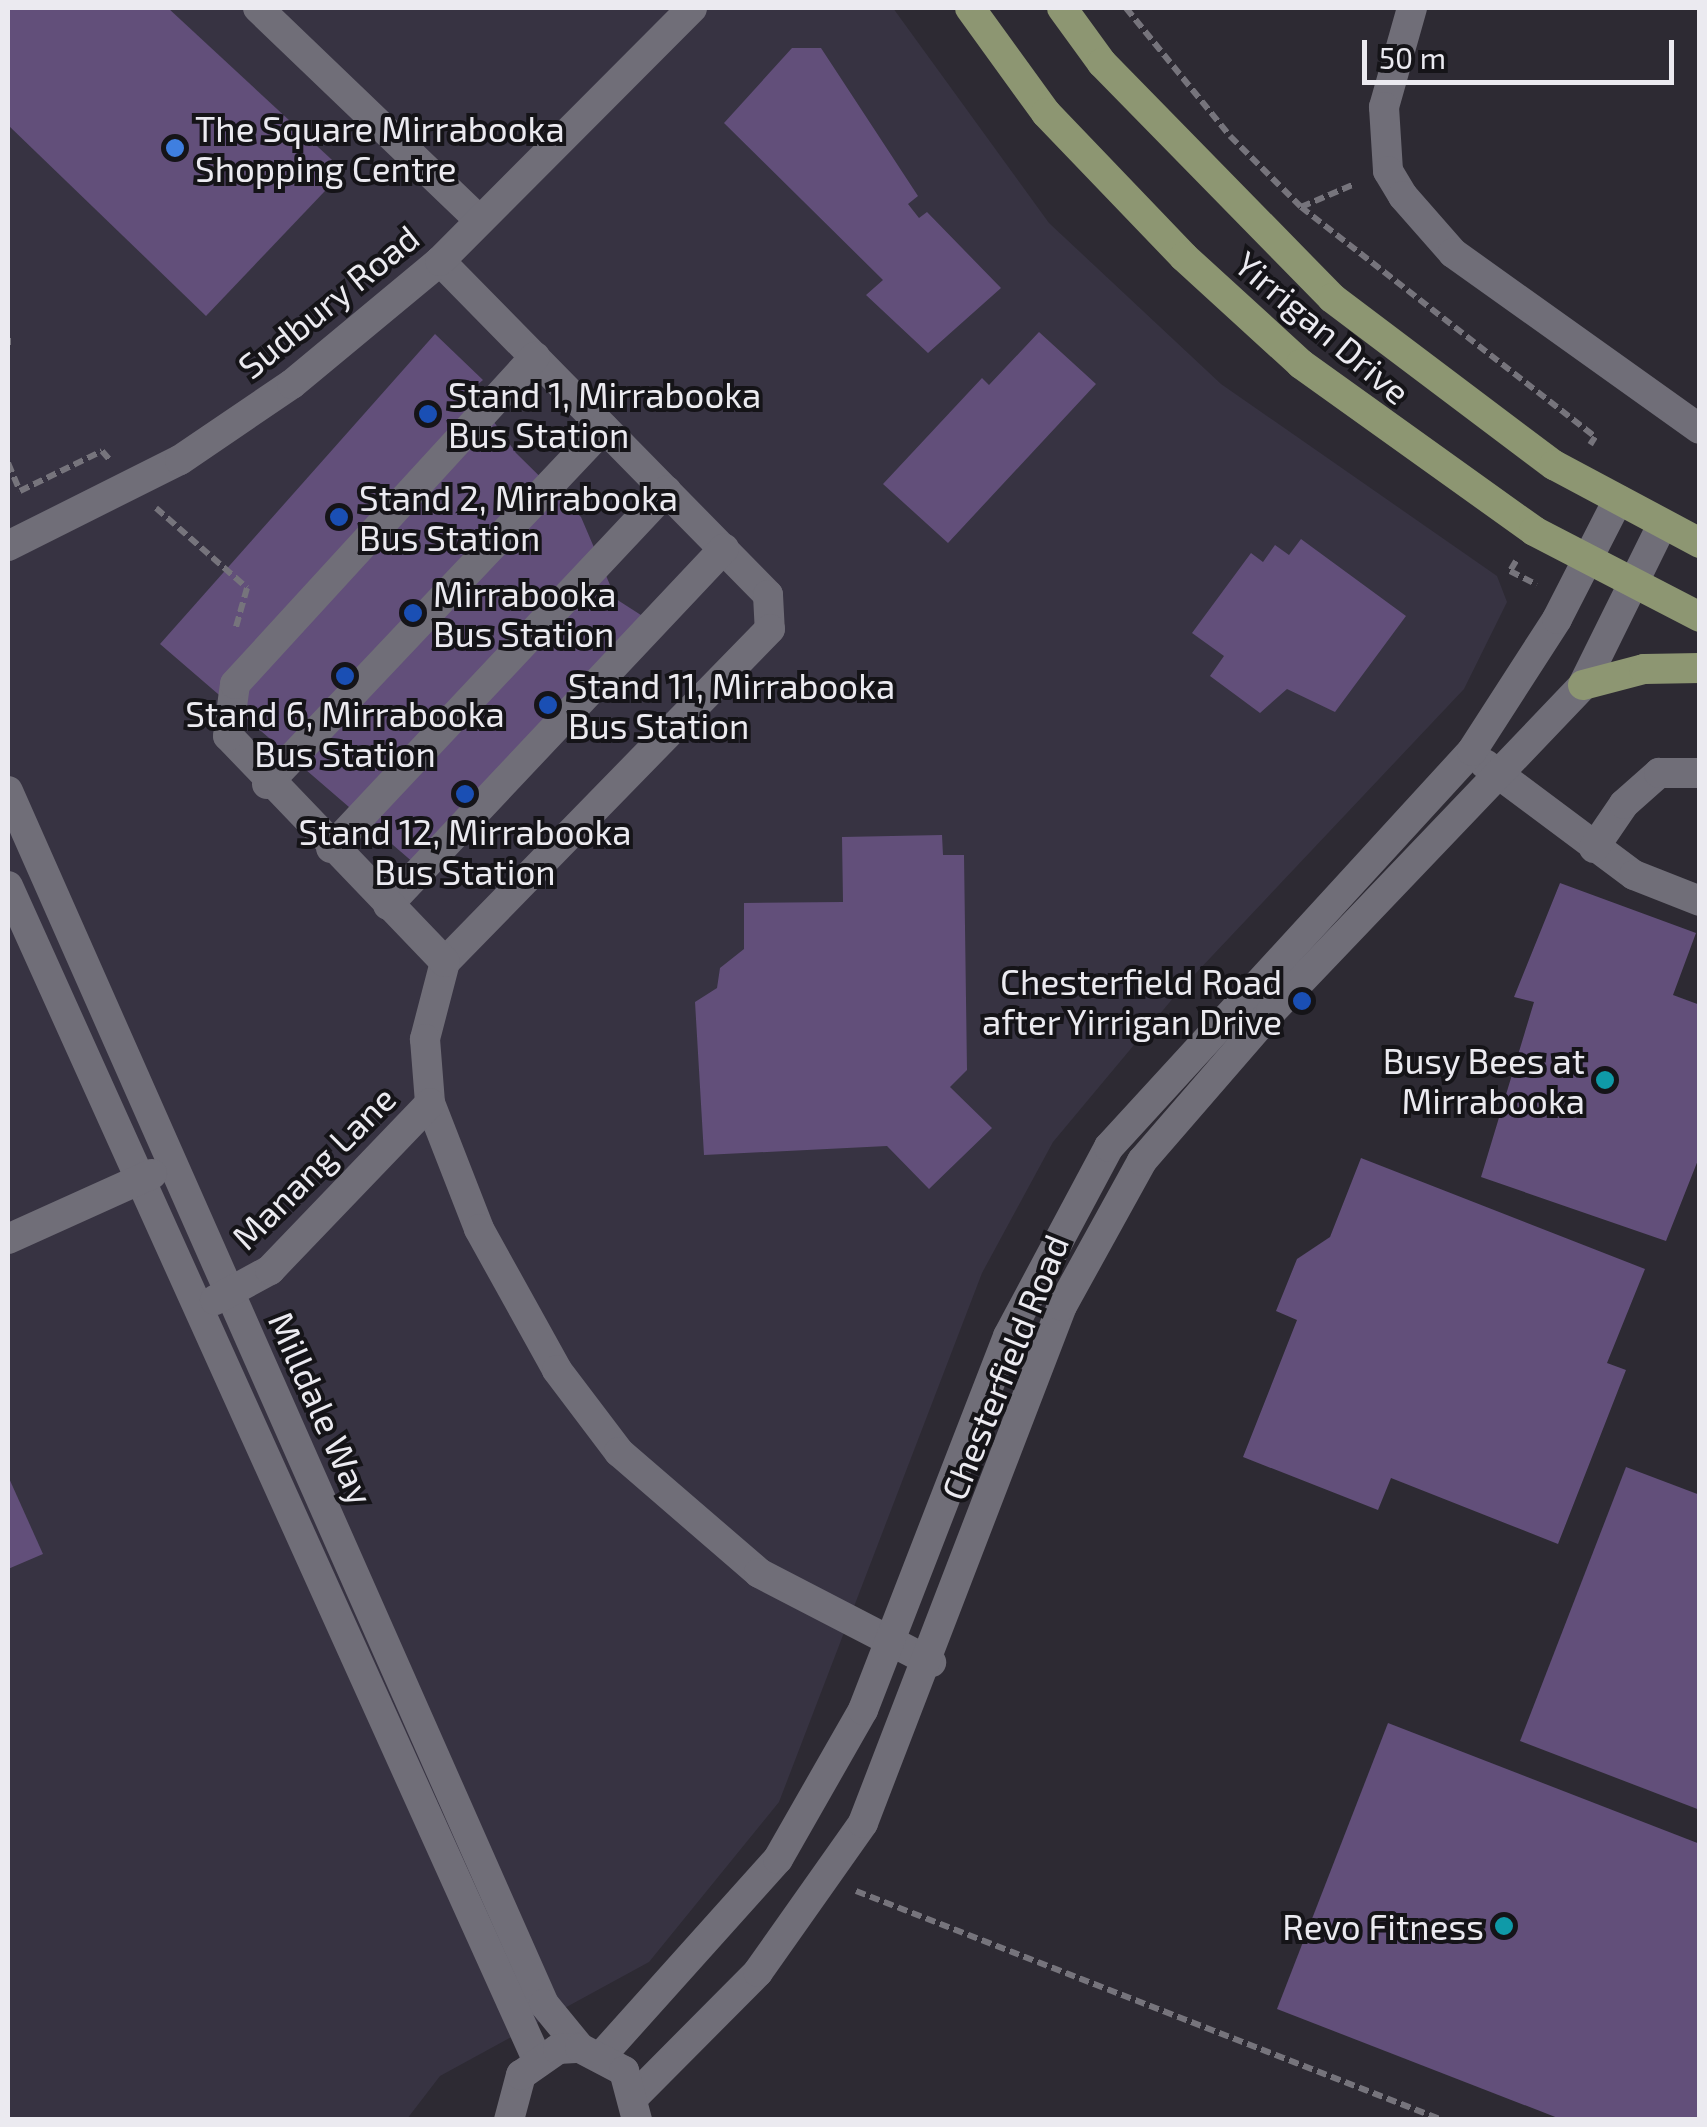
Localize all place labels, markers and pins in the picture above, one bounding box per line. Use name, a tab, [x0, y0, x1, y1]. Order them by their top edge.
place label: The Square Mirrabooka Shopping Centre	[195, 107, 565, 189]
marker: The Square Mirrabooka Shopping Centre	[164, 137, 186, 159]
place label: Stand 1, Mirrabooka Bus Station	[448, 373, 761, 455]
marker: Stand 1, Mirrabooka Bus Station	[417, 403, 439, 425]
place label: Stand 2, Mirrabooka Bus Station	[359, 476, 678, 558]
marker: Stand 2, Mirrabooka Bus Station	[328, 506, 350, 528]
place label: Mirrabooka Bus Station	[433, 572, 616, 654]
marker: Mirrabooka Bus Station	[402, 602, 424, 624]
place label: Stand 11, Mirrabooka Bus Station	[568, 664, 895, 746]
marker: Stand 6, Mirrabooka Bus Station	[334, 665, 356, 687]
place label: Stand 6, Mirrabooka Bus Station	[185, 692, 505, 774]
marker: Stand 11, Mirrabooka Bus Station	[537, 694, 559, 716]
marker: Stand 12, Mirrabooka Bus Station	[454, 783, 476, 805]
place label: Stand 12, Mirrabooka Bus Station	[299, 810, 631, 892]
place label: Chesterfield Road after Yirrigan Drive	[980, 960, 1282, 1042]
marker: Chesterfield Road after Yirrigan Drive	[1291, 990, 1313, 1012]
place label: Busy Bees at Mirrabooka	[1382, 1039, 1585, 1121]
marker: Busy Bees at Mirrabooka	[1594, 1069, 1616, 1091]
place label: Revo Fitness	[1282, 1905, 1484, 1947]
marker: Revo Fitness	[1493, 1915, 1515, 1937]

